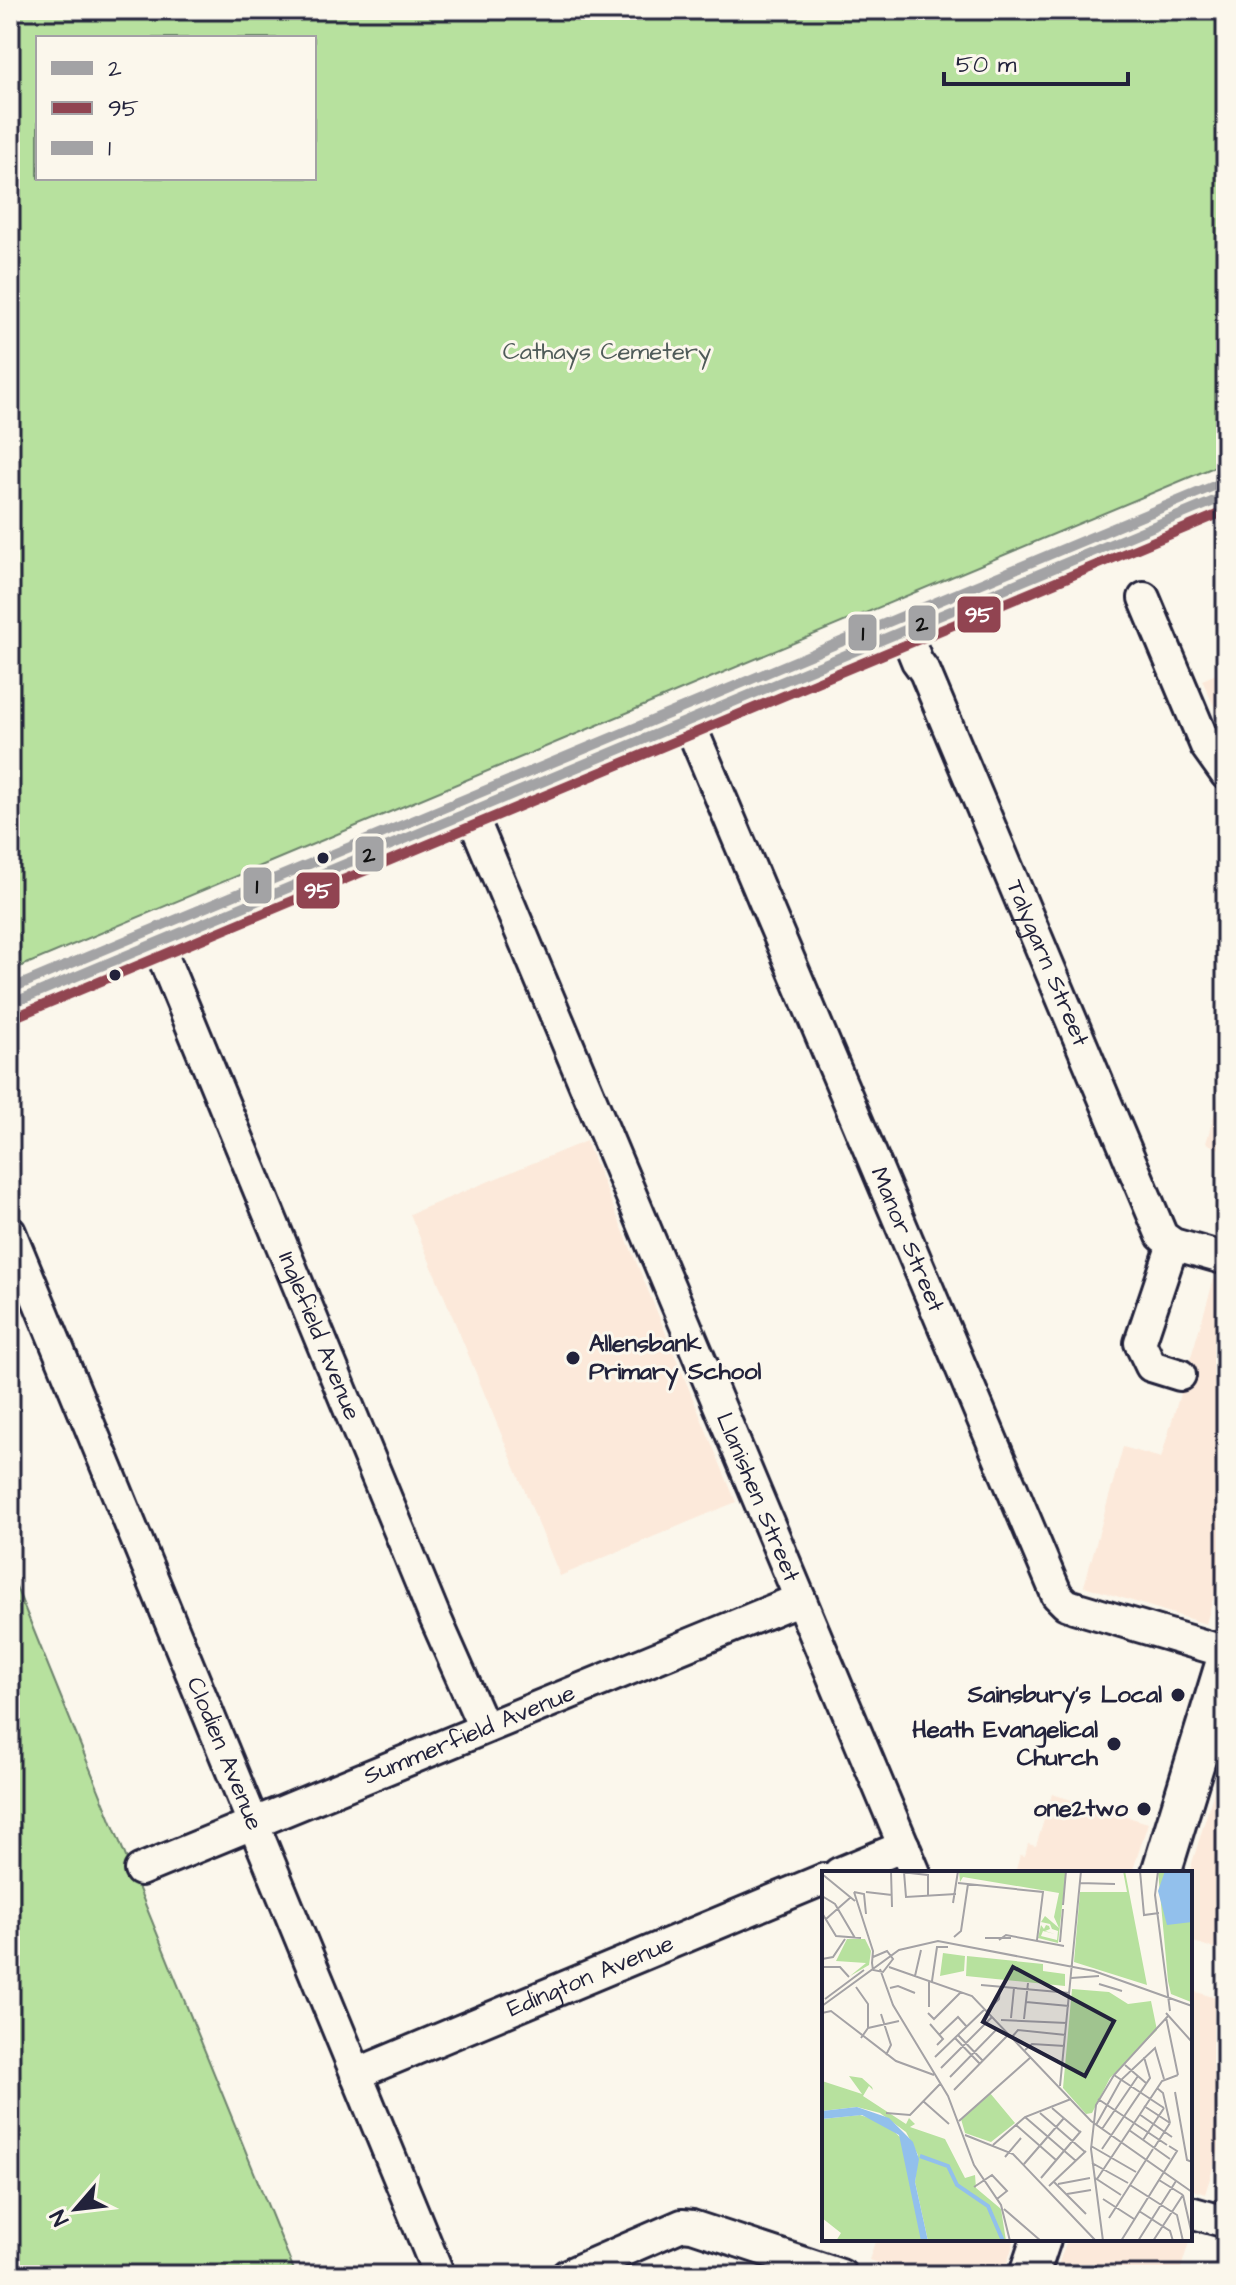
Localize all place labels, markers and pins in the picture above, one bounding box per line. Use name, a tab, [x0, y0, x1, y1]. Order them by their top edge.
unlabelled marker	[315, 850, 331, 866]
unlabelled marker	[107, 967, 123, 983]
place label: Allensbank Primary School	[589, 1327, 762, 1391]
marker: Allensbank Primary School	[564, 1349, 582, 1367]
place label: Sainsbury's Local	[967, 1678, 1162, 1714]
marker: Sainsbury's Local	[1169, 1686, 1187, 1704]
place label: Heath Evangelical Church	[912, 1713, 1099, 1775]
marker: Heath Evangelical Church	[1105, 1735, 1123, 1753]
place label: one2two	[1033, 1792, 1129, 1826]
marker: one2two	[1135, 1800, 1153, 1818]

